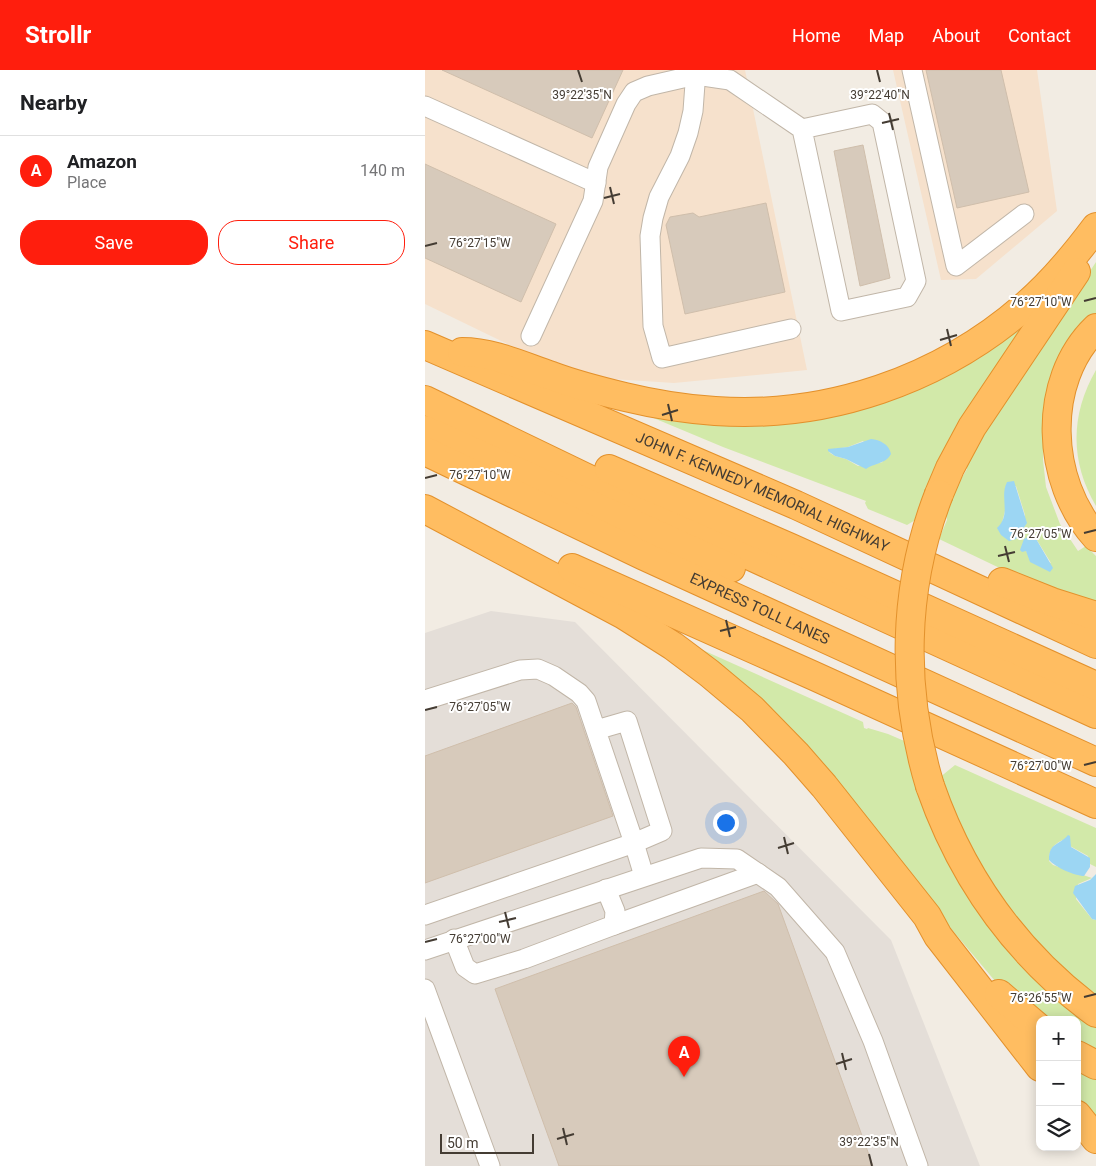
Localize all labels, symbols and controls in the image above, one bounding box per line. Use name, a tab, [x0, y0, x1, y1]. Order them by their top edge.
text: Strollr	[25, 21, 91, 49]
text: Home	[792, 25, 841, 46]
text: Map	[869, 25, 904, 46]
text: About	[932, 25, 980, 46]
text: Contact	[1008, 25, 1071, 46]
text: 39°22'35"N	[552, 88, 612, 102]
text: 39°22'40"N	[850, 88, 910, 102]
text: Nearby	[20, 91, 87, 115]
text: Amazon	[67, 150, 137, 173]
text: A	[31, 161, 41, 180]
text: 140 m	[360, 161, 405, 180]
text: Place	[67, 173, 107, 192]
button: Save	[20, 220, 208, 265]
button: Share	[218, 220, 405, 265]
text: 76°27'15"W	[449, 236, 511, 250]
text: 76°27'10"W	[1010, 295, 1072, 309]
street label: JOHN F. KENNEDY MEMORIAL HIGHWAY	[633, 428, 892, 556]
text: 76°27'10"W	[449, 468, 511, 482]
text: 76°27'05"W	[1010, 527, 1072, 541]
street label: EXPRESS TOLL LANES	[687, 569, 832, 648]
text: 76°27'05"W	[449, 700, 511, 714]
text: 76°27'00"W	[1010, 759, 1072, 773]
your location	[713, 810, 739, 836]
text: 76°27'00"W	[449, 932, 511, 946]
text: 76°26'55"W	[1010, 991, 1072, 1005]
map controls	[1036, 1016, 1081, 1151]
button: +	[1036, 1016, 1081, 1061]
pin: A	[668, 1036, 700, 1077]
button: −	[1036, 1061, 1081, 1106]
button: layers	[1036, 1106, 1081, 1151]
scale bar	[440, 1131, 534, 1154]
text: 50 m	[447, 1135, 479, 1151]
text: 39°22'35"N	[839, 1135, 899, 1149]

